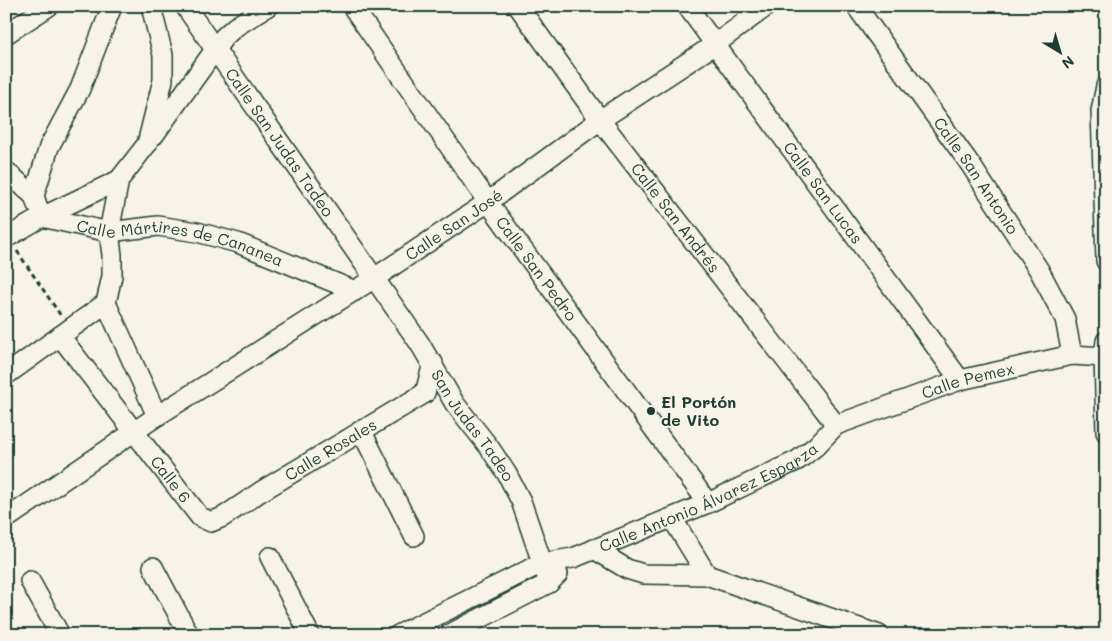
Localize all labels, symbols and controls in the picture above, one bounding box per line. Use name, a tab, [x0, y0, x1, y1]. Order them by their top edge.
north arrow	[1034, 28, 1084, 78]
text: N	[1058, 52, 1078, 73]
street label: Calle San Judas Tadeo	[221, 64, 339, 220]
street label: Calle San Antonio	[929, 113, 1024, 238]
street label: Calle San Lucas	[779, 137, 868, 248]
street label: Calle San Andrés	[627, 158, 725, 277]
street label: Calle San José	[401, 184, 507, 265]
street label: Calle San Pedro	[492, 212, 582, 325]
street label: Calle Mártires de Cananea	[75, 214, 287, 271]
street label: Calle Pemex	[919, 357, 1016, 403]
street label: San Judas Tadeo	[427, 366, 520, 484]
place label: El Portón de Vito	[661, 391, 736, 430]
marker: El Portón de Vito	[645, 405, 657, 417]
street label: Calle Rosales	[281, 413, 380, 485]
street label: Calle Antonio Álvarez Esparza	[596, 438, 822, 556]
street label: Calle 6	[146, 451, 196, 507]

